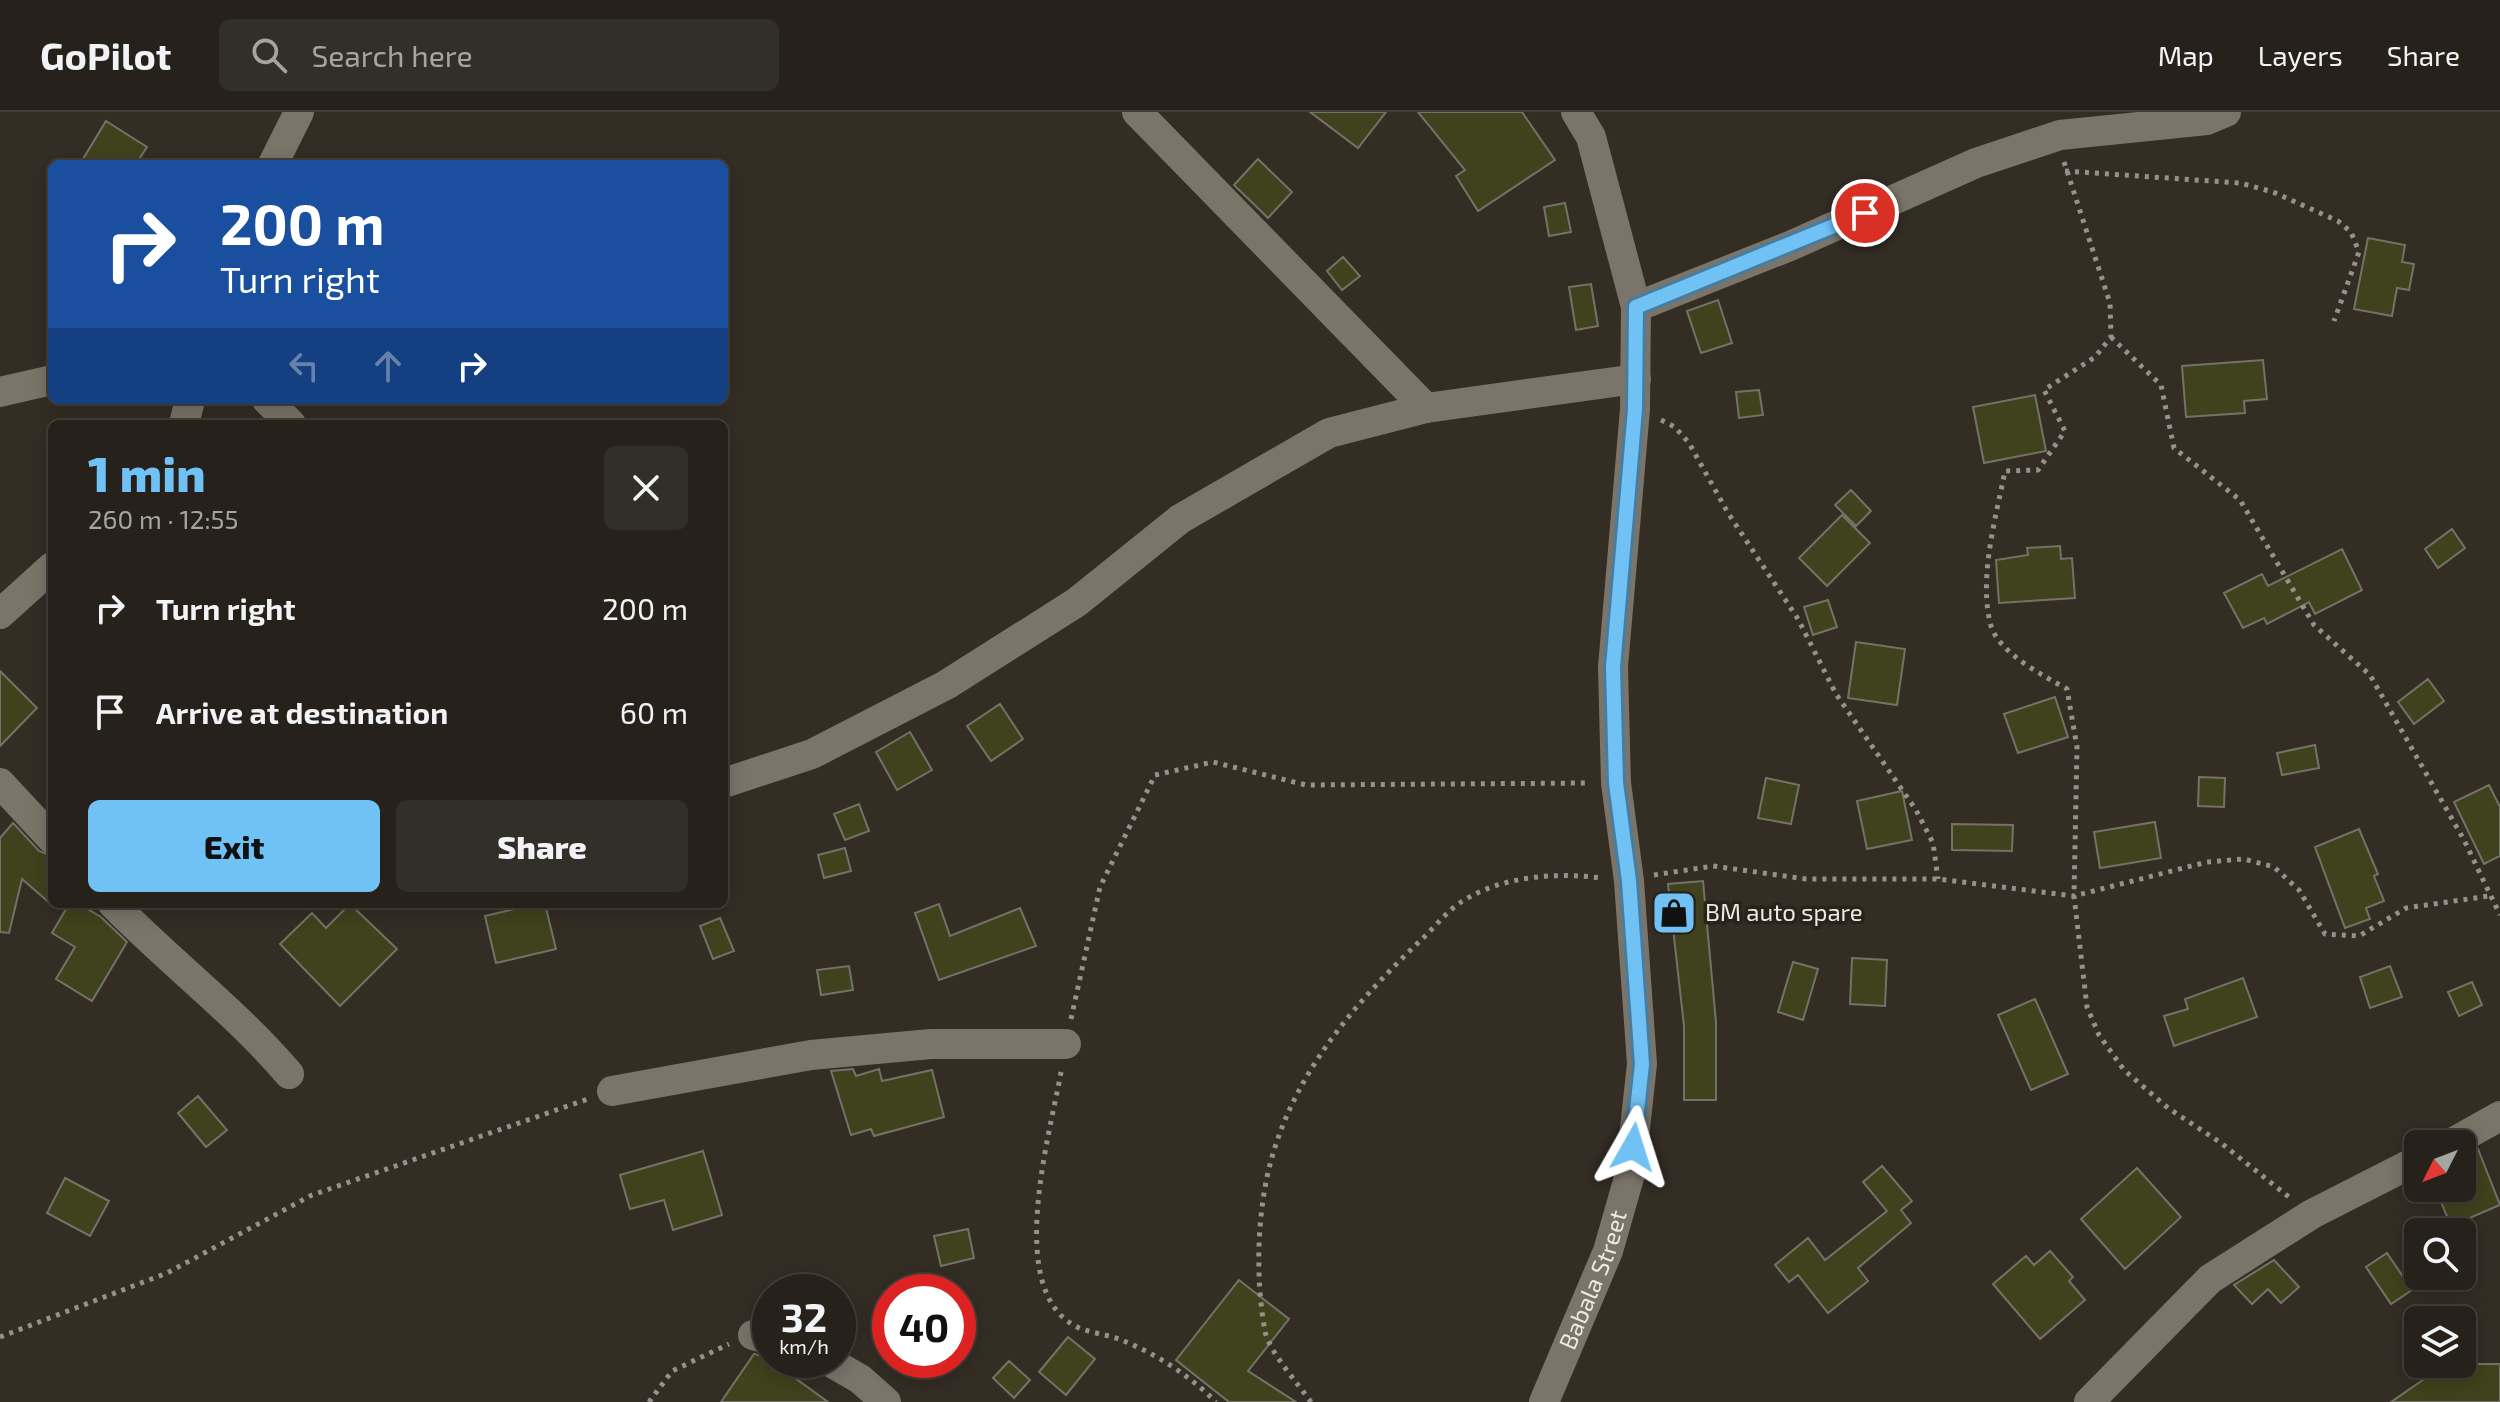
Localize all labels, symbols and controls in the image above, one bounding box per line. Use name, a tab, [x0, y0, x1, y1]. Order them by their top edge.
search box	[219, 19, 779, 91]
text: GoPilot	[40, 32, 171, 78]
icon: search	[247, 33, 291, 77]
text: Search here	[311, 37, 473, 73]
text: Map	[2158, 38, 2214, 72]
text: Layers	[2258, 38, 2343, 72]
text: Share	[2387, 38, 2460, 72]
pin	[1831, 179, 1899, 247]
text: 200 m	[220, 189, 385, 256]
icon: arrive	[1843, 191, 1887, 235]
icon: right	[88, 192, 192, 296]
text: Turn right	[220, 257, 380, 300]
icon: left	[282, 344, 326, 388]
icon: ahead	[366, 344, 410, 388]
icon: right	[450, 344, 494, 388]
text: 1 min	[88, 444, 206, 502]
button: close	[604, 446, 688, 530]
text: 260 m · 12:55	[88, 503, 238, 534]
icon: right	[88, 586, 132, 630]
text: Turn right	[156, 590, 296, 626]
text: 200 m	[602, 590, 688, 626]
icon: arrive	[88, 690, 132, 734]
text: Arrive at destination	[156, 694, 448, 730]
text: 60 m	[620, 694, 688, 730]
button: Exit	[88, 800, 380, 892]
button: Share	[396, 800, 688, 892]
shop icon: BM auto spare	[1650, 889, 1698, 937]
place label: BM auto spare	[1705, 897, 1863, 926]
position arrow	[1591, 1105, 1675, 1189]
north arrow	[2404, 1130, 2476, 1202]
map controls	[2404, 1130, 2476, 1378]
street label: Babala Street	[1552, 1207, 1632, 1353]
button: search	[2404, 1218, 2476, 1290]
speed limit sign: 40	[872, 1274, 976, 1378]
text: 32	[781, 1292, 827, 1340]
button: layers	[2404, 1306, 2476, 1378]
text: km/h	[779, 1334, 829, 1358]

